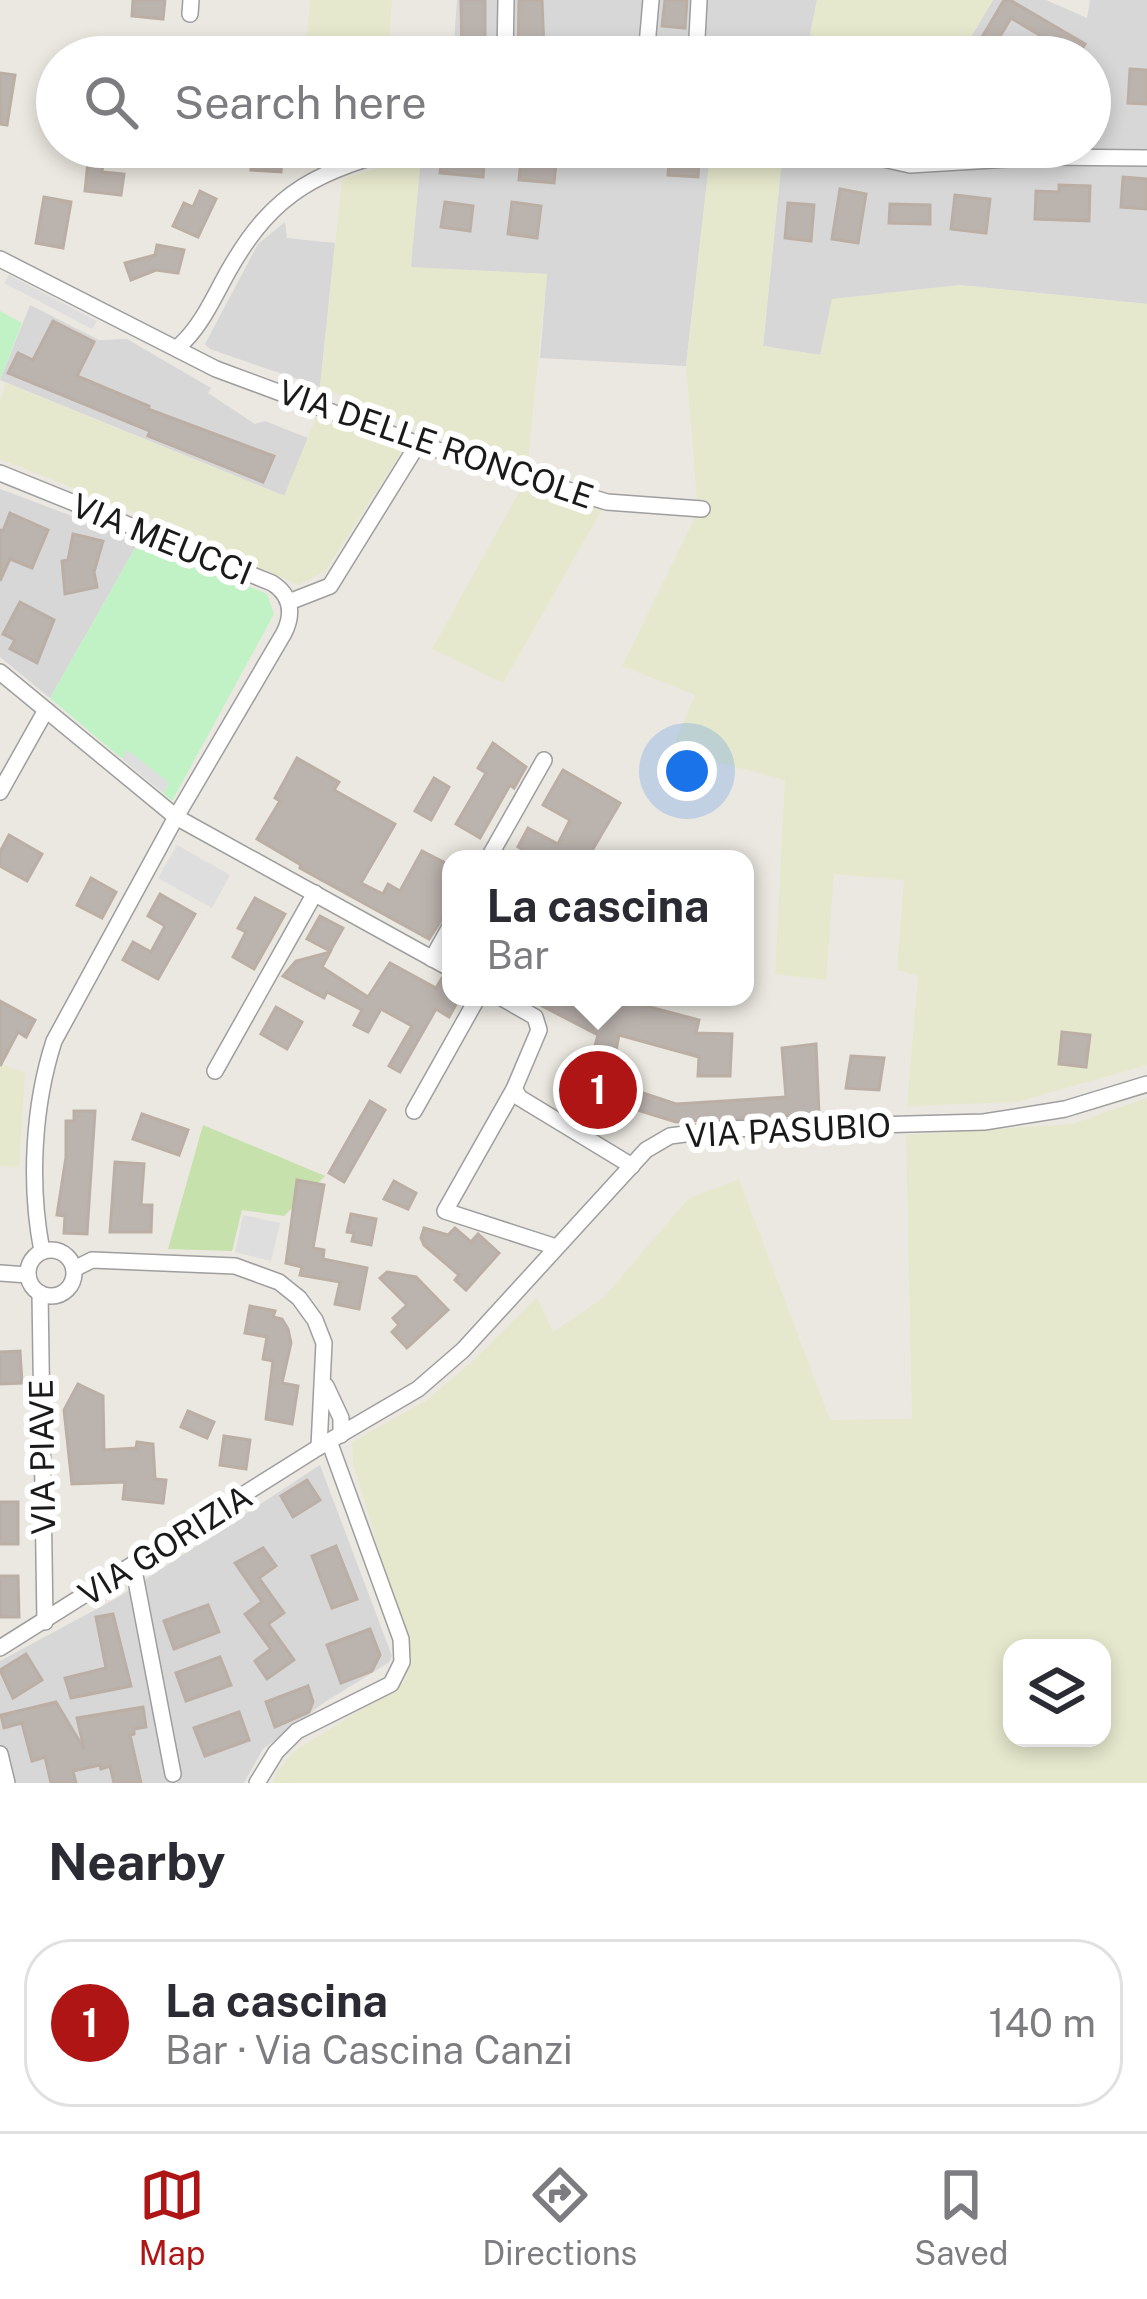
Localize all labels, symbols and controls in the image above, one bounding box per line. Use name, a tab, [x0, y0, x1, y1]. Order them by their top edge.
search box	[36, 36, 1111, 168]
icon: search	[78, 69, 144, 135]
text: Search here	[174, 76, 427, 129]
street label: VIA DELLE RONCOLE	[273, 372, 599, 516]
street label: VIA MEUCCI	[67, 486, 257, 592]
your location	[657, 741, 717, 801]
popup	[442, 850, 754, 1006]
text: La cascina	[486, 879, 710, 932]
text: Bar	[486, 932, 549, 978]
pin: 1	[559, 1045, 637, 1135]
street label: VIA PASUBIO	[684, 1106, 892, 1154]
street label: VIA PIAVE	[22, 1379, 62, 1535]
street label: VIA GORIZIA	[71, 1477, 259, 1613]
map controls	[1003, 1639, 1111, 1747]
button: layers	[1003, 1639, 1111, 1747]
text: Nearby	[48, 1832, 225, 1891]
text: La cascina	[165, 1974, 388, 2027]
text: 1	[82, 2000, 98, 2046]
text: 140 m	[989, 2000, 1096, 2046]
text: Bar · Via Cascina Canzi	[165, 2027, 573, 2073]
tab: Map	[138, 2162, 205, 2272]
tab: Directions	[482, 2162, 637, 2272]
tab: Saved	[914, 2162, 1009, 2272]

